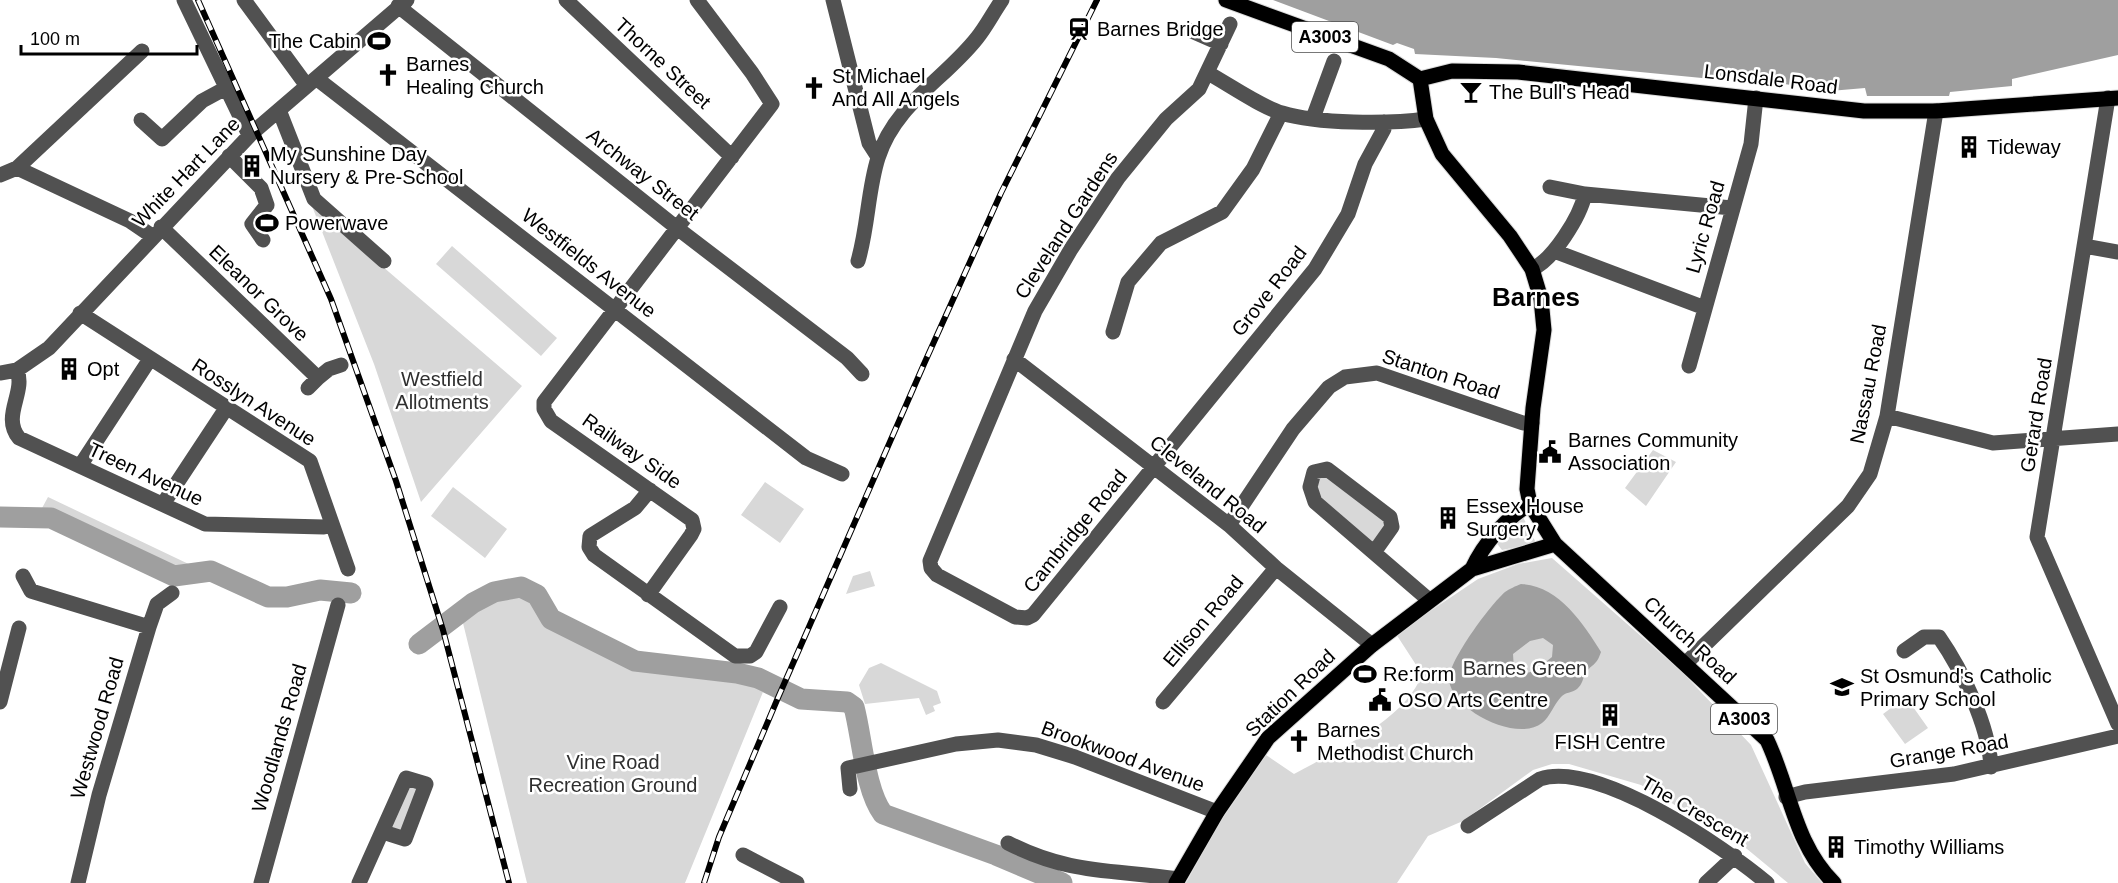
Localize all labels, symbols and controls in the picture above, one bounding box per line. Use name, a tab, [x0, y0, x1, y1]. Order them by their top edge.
street label: Thorne Street	[611, 13, 716, 113]
station icon: Barnes Bridge	[1066, 16, 1092, 42]
scale bar	[21, 18, 196, 56]
place label: Barnes Bridge	[1097, 18, 1224, 40]
road number: A3003	[1292, 22, 1358, 52]
sports icon: The Cabin	[366, 28, 392, 54]
text: 100 m	[30, 29, 80, 49]
place label: The Cabin	[269, 30, 361, 52]
place label: Barnes Healing Church	[406, 53, 544, 98]
street label: Lonsdale Road	[1703, 60, 1839, 98]
church icon: Barnes Healing Church	[375, 62, 401, 88]
place label: St Michael And All Angels	[832, 65, 960, 110]
church icon: St Michael And All Angels	[801, 75, 827, 101]
bar icon: The Bull's Head	[1458, 79, 1484, 105]
place label: The Bull's Head	[1489, 81, 1630, 103]
street label: White Hart Lane	[128, 112, 244, 232]
street label: Archway Street	[583, 124, 704, 225]
building icon: Tideway	[1956, 134, 1982, 160]
place label: Tideway	[1987, 136, 2061, 158]
place label: My Sunshine Day Nursery & Pre-School	[270, 143, 463, 188]
street label: Cleveland Gardens	[1010, 147, 1122, 303]
building icon: My Sunshine Day Nursery & Pre-School	[239, 153, 265, 179]
street label: Lyric Road	[1681, 178, 1729, 276]
street label: Westfields Avenue	[518, 204, 660, 322]
sports icon: Powerwave	[254, 210, 280, 236]
place label: Powerwave	[285, 212, 388, 234]
street label: Eleanor Grove	[205, 240, 313, 346]
street label: Grove Road	[1227, 242, 1311, 340]
district label: Barnes	[1492, 282, 1580, 312]
street label: Nassau Road	[1846, 322, 1890, 446]
street label: Stanton Road	[1379, 345, 1503, 403]
street label: Rosslyn Avenue	[188, 354, 320, 450]
building icon: Opt	[56, 356, 82, 382]
street label: Gerard Road	[2016, 356, 2056, 474]
place label: Opt	[87, 358, 120, 380]
park label: Westfield Allotments	[395, 368, 489, 413]
street label: Railway Side	[578, 409, 686, 493]
place label: Barnes Community Association	[1568, 429, 1738, 474]
street label: Cleveland Road	[1146, 431, 1270, 537]
street label: Treen Avenue	[85, 438, 207, 510]
public building icon: Barnes Community Association	[1537, 439, 1563, 465]
street label: Cambridge Road	[1019, 465, 1131, 597]
place label: Essex House Surgery	[1466, 495, 1584, 540]
building icon: Essex House Surgery	[1435, 505, 1461, 531]
street label: Ellison Road	[1158, 571, 1248, 671]
street label: Church Road	[1639, 592, 1741, 688]
street label: Station Road	[1241, 645, 1339, 741]
street label: Westwood Road	[66, 655, 128, 801]
park label: Barnes Green	[1463, 657, 1587, 679]
street label: Woodlands Road	[247, 661, 311, 815]
sports icon: Re:form	[1352, 661, 1378, 687]
place label: Re:form	[1383, 663, 1454, 685]
place label: St Osmund's Catholic Primary School	[1860, 665, 2052, 710]
school or university icon: St Osmund's Catholic Primary School	[1829, 674, 1855, 700]
public building icon: OSO Arts Centre	[1367, 687, 1393, 713]
place label: OSO Arts Centre	[1398, 689, 1548, 711]
building icon: FISH Centre	[1597, 702, 1623, 728]
road number: A3003	[1711, 704, 1777, 734]
street label: Brookwood Avenue	[1038, 716, 1208, 796]
place label: Barnes Methodist Church	[1317, 719, 1474, 764]
church icon: Barnes Methodist Church	[1286, 728, 1312, 754]
street label: Grange Road	[1888, 730, 2010, 772]
place label: FISH Centre	[1554, 731, 1666, 753]
park label: Vine Road Recreation Ground	[529, 751, 697, 796]
street label: The Crescent	[1638, 771, 1753, 851]
building icon: Timothy Williams	[1823, 834, 1849, 860]
place label: Timothy Williams	[1854, 836, 2004, 858]

